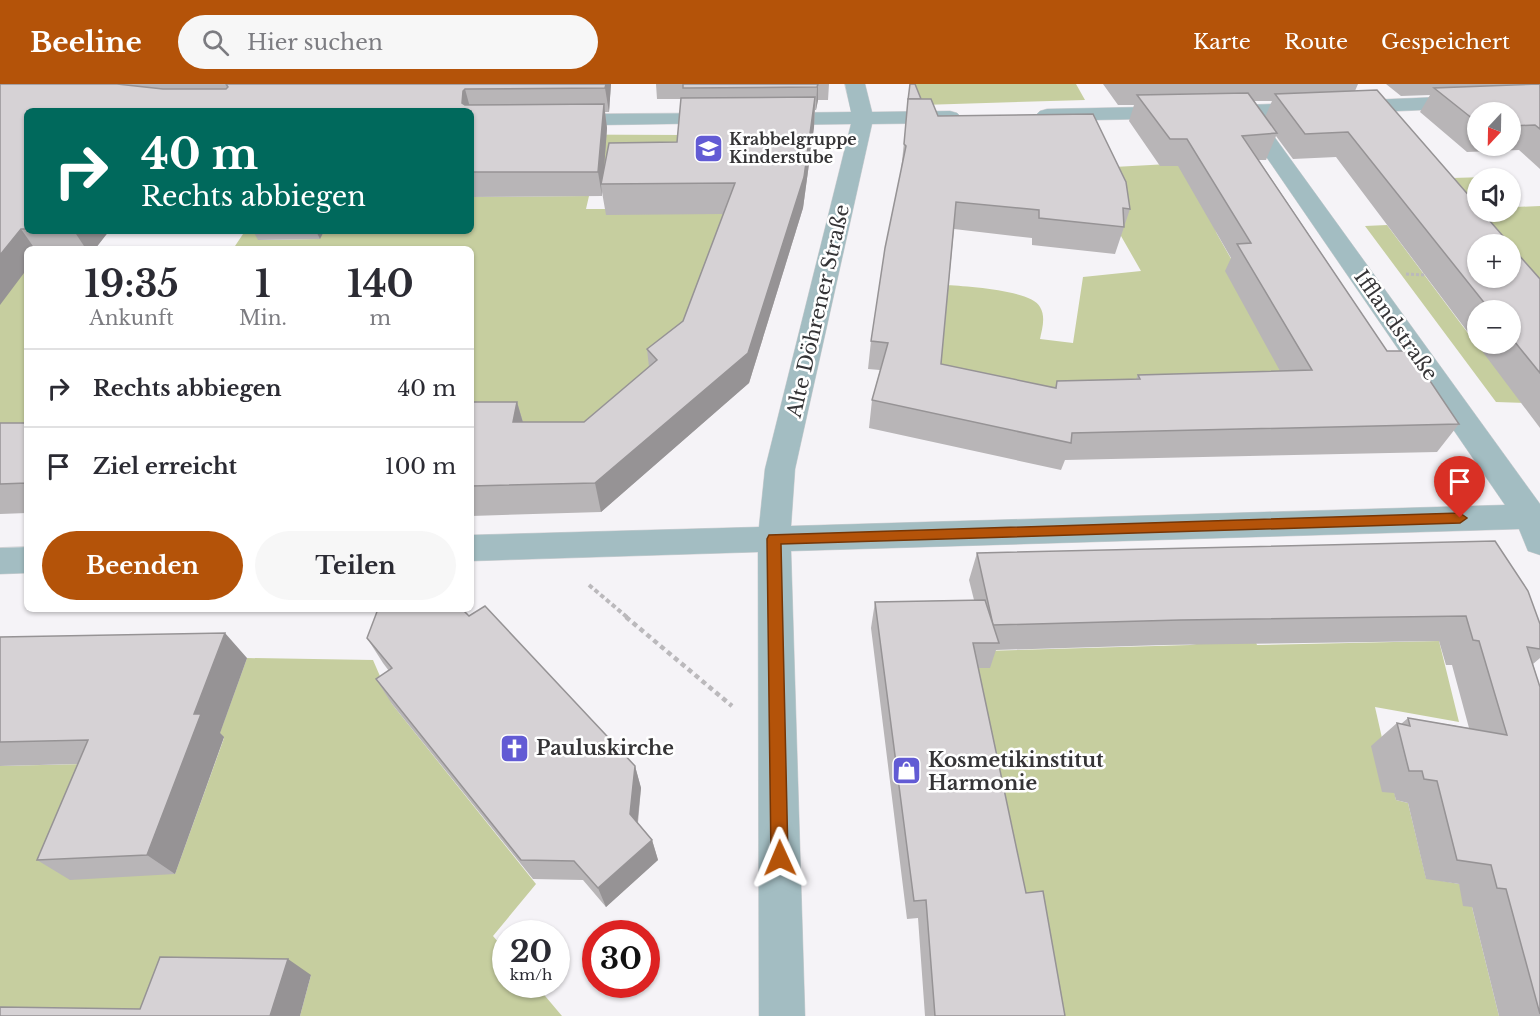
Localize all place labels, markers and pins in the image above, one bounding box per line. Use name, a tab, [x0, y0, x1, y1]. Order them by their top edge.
place label: Krabbelgruppe Kinderstube	[729, 129, 857, 167]
school or university icon: Krabbelgruppe Kinderstube	[692, 132, 724, 164]
pin	[1434, 456, 1485, 518]
church icon: Pauluskirche	[499, 732, 531, 764]
place label: Pauluskirche	[536, 736, 674, 760]
place label: Kosmetikinstitut Harmonie	[928, 748, 1104, 795]
shop icon: Kosmetikinstitut Harmonie	[891, 755, 923, 787]

